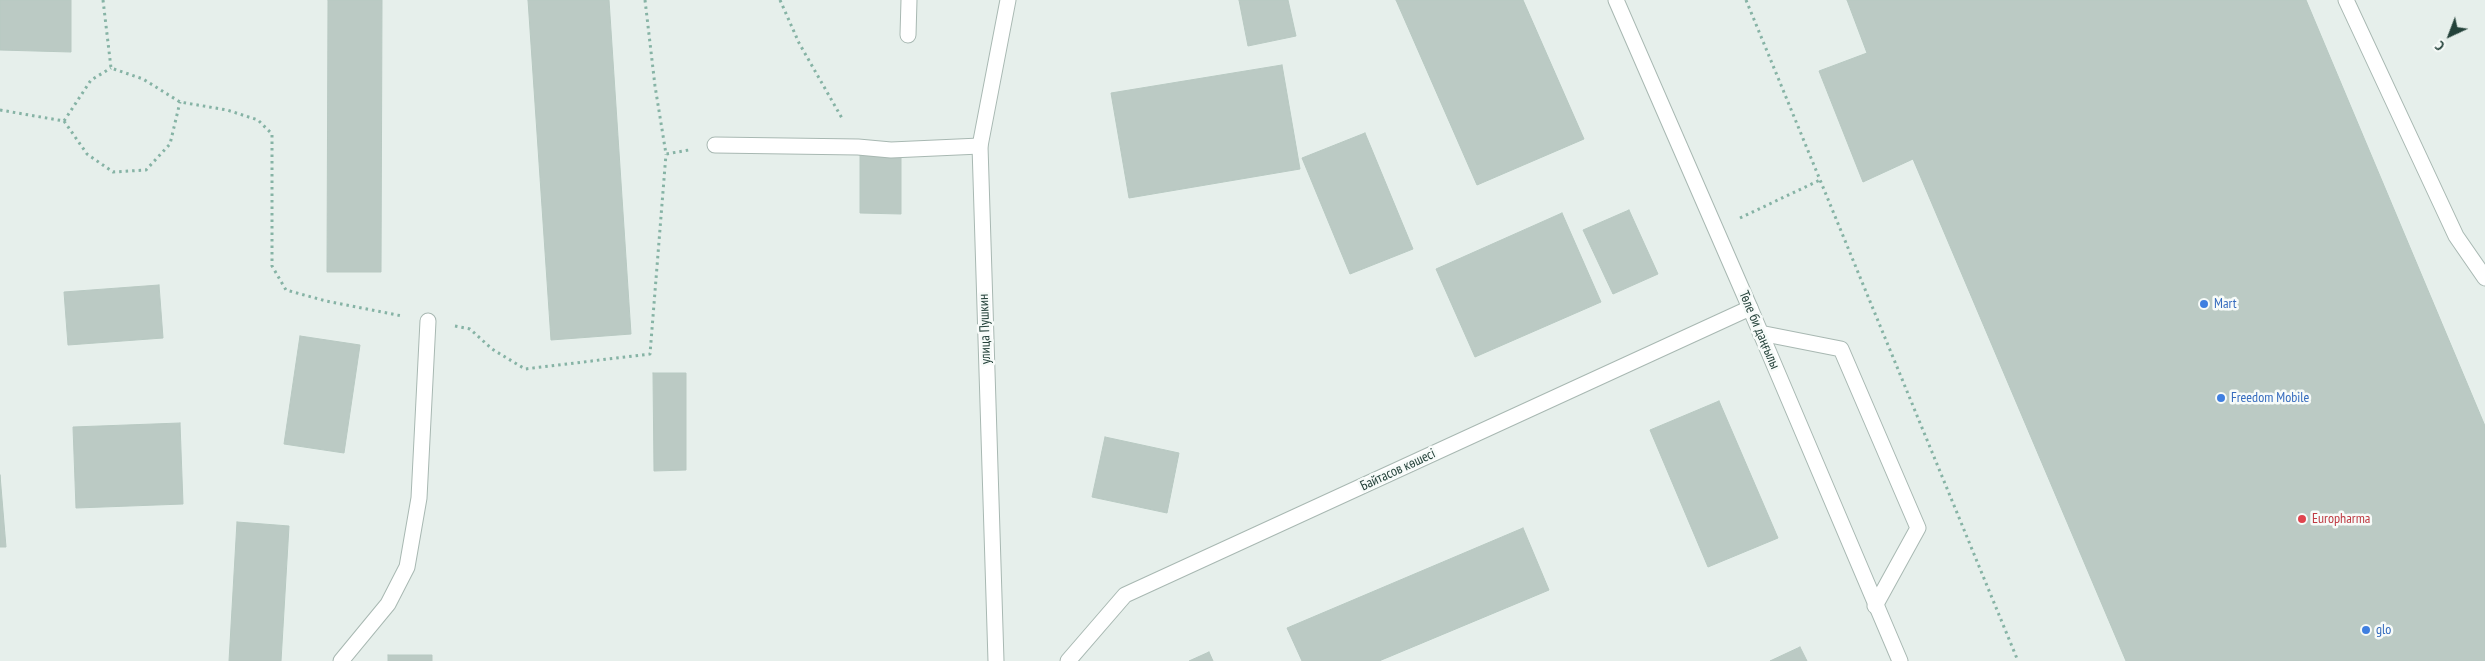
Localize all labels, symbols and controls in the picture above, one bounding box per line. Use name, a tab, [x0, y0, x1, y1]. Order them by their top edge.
north arrow	[2425, 10, 2475, 60]
text: С	[2431, 37, 2448, 55]
street label: Төле би даңғылы	[1735, 288, 1783, 372]
street label: улица Пушкин	[975, 294, 995, 364]
place label: Mart	[2214, 296, 2237, 312]
marker: Mart	[2198, 298, 2210, 310]
place label: Freedom Mobile	[2231, 390, 2309, 406]
marker: Freedom Mobile	[2215, 392, 2227, 404]
street label: Байтасов көшесі	[1358, 445, 1438, 495]
place label: Europharma	[2312, 511, 2370, 527]
marker: Europharma	[2296, 513, 2308, 525]
place label: glo	[2376, 622, 2391, 638]
marker: glo	[2360, 624, 2372, 636]

